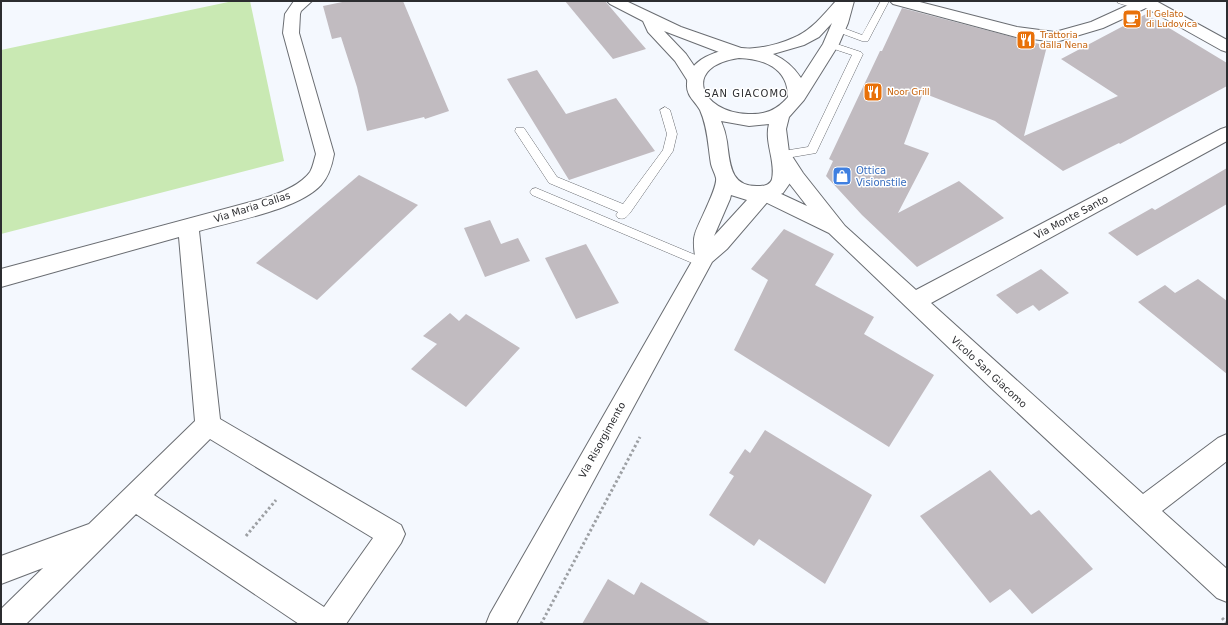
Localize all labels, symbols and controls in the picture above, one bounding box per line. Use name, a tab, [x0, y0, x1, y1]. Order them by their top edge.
cafe icon: Il Gelato di Ludovica	[1121, 8, 1143, 30]
place label: Il Gelato di Ludovica	[1146, 9, 1197, 29]
restaurant icon: Trattoria dalla Nena	[1015, 29, 1037, 51]
place label: Trattoria dalla Nena	[1039, 30, 1088, 50]
restaurant icon: Noor Grill	[862, 81, 884, 103]
place label: Noor Grill	[887, 87, 929, 97]
district label: SAN GIACOMO	[704, 88, 788, 99]
shop icon: Ottica Visionstile	[831, 165, 853, 187]
place label: Ottica Visionstile	[856, 165, 907, 188]
street label: Via Maria Callas	[212, 189, 292, 225]
street label: Via Monte Santo	[1032, 193, 1110, 241]
street label: Vicolo San Giacomo	[949, 334, 1029, 410]
street label: Via Risorgimento	[577, 400, 627, 480]

